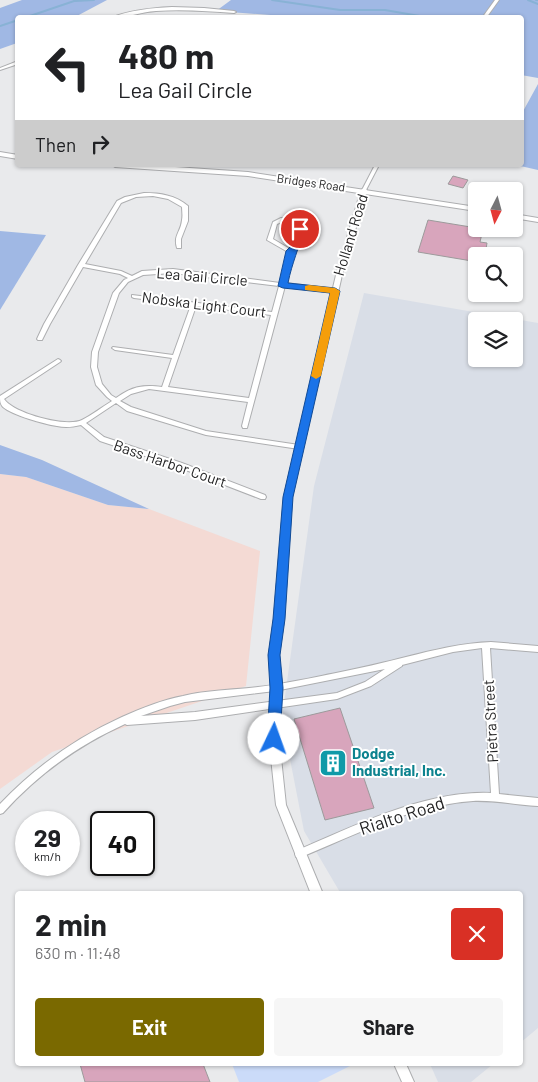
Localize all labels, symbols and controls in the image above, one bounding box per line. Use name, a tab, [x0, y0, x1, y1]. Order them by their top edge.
text: 480 m	[118, 34, 214, 76]
icon: left	[35, 35, 100, 100]
text: Lea Gail Circle	[118, 76, 253, 102]
icon: right	[86, 130, 114, 158]
text: Then	[35, 133, 76, 156]
street label: Bridges Road	[276, 170, 346, 194]
north arrow	[468, 182, 522, 238]
map controls	[468, 182, 523, 367]
street label: Holland Road	[329, 191, 371, 278]
pin	[279, 208, 321, 250]
icon: arrive	[286, 215, 314, 243]
button: search	[468, 247, 523, 302]
street label: Lea Gail Circle	[156, 263, 249, 289]
street label: Nobska Light Court	[141, 287, 267, 321]
button: layers	[468, 312, 523, 367]
street label: Bass Harbor Court	[111, 435, 229, 491]
street label: Pietra Street	[479, 679, 501, 763]
position arrow	[247, 712, 299, 764]
place label: Dodge Industrial, Inc.	[352, 744, 446, 779]
building icon: Dodge Industrial, Inc.	[318, 748, 348, 778]
street label: Rialto Road	[356, 791, 447, 839]
speed limit sign: 40	[90, 811, 155, 876]
text: 29	[34, 822, 61, 852]
text: km/h	[34, 849, 61, 863]
text: 2 min	[35, 906, 107, 942]
button: close	[451, 908, 503, 960]
text: 630 m · 11:48	[35, 943, 121, 962]
button: Exit	[35, 998, 264, 1056]
button: Share	[274, 998, 503, 1056]

